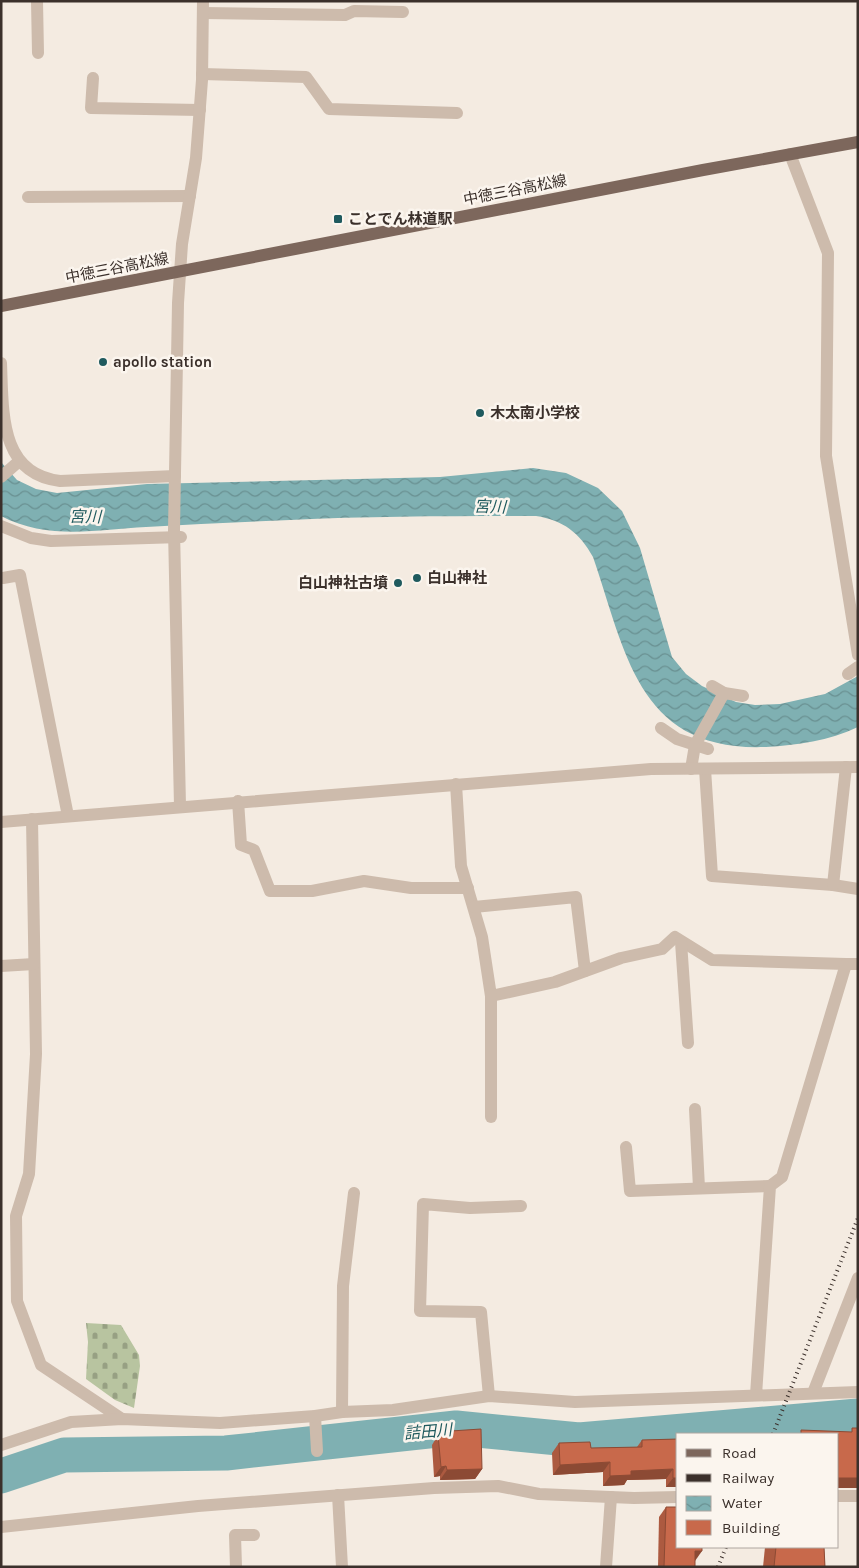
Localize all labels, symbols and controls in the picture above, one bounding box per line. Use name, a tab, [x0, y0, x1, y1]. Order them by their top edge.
street label: 中徳三谷高松線	[462, 171, 568, 209]
place label: ことでん林道駅	[348, 210, 453, 228]
marker: ことでん林道駅	[332, 213, 344, 225]
street label: 中徳三谷高松線	[64, 249, 170, 287]
place label: apollo station	[113, 353, 212, 371]
marker: apollo station	[97, 356, 109, 368]
place label: 木太南小学校	[490, 404, 580, 422]
marker: 木太南小学校	[474, 407, 486, 419]
water label: 宮川	[474, 496, 508, 517]
water label: 宮川	[69, 507, 103, 526]
place label: 白山神社	[427, 569, 487, 587]
marker: 白山神社	[411, 572, 423, 584]
place label: 白山神社古墳	[298, 574, 388, 592]
marker: 白山神社古墳	[392, 577, 404, 589]
water label: 詰田川	[403, 1420, 455, 1443]
legend	[676, 1433, 839, 1548]
text: Road	[722, 1444, 757, 1462]
text: Railway	[722, 1469, 774, 1487]
text: Water	[722, 1494, 763, 1512]
text: Building	[722, 1519, 780, 1537]

